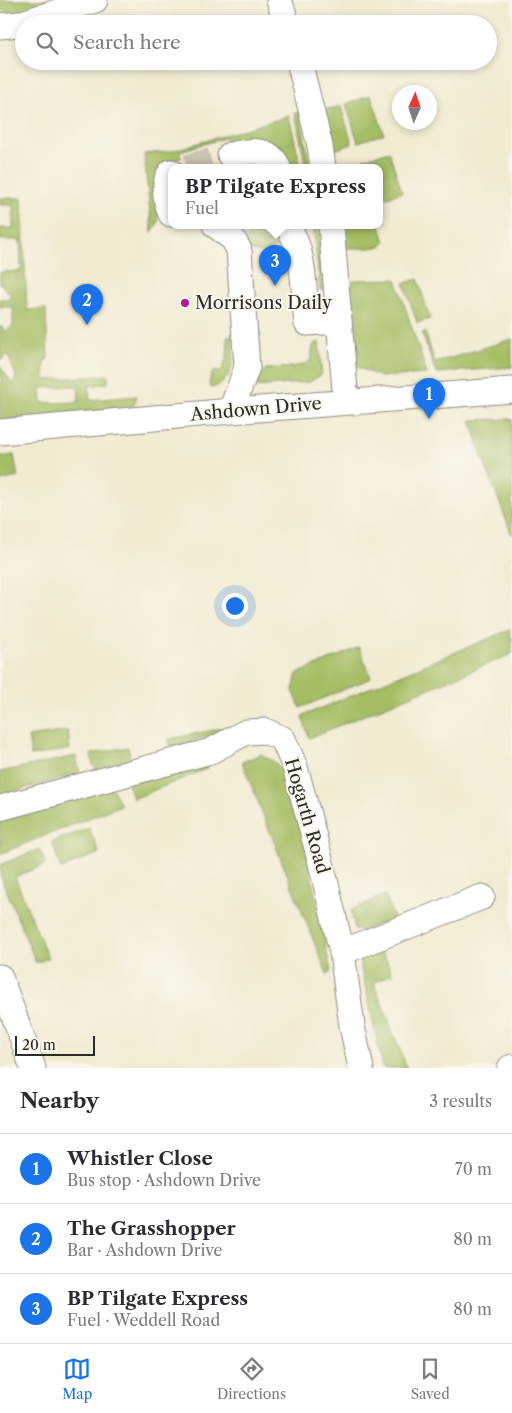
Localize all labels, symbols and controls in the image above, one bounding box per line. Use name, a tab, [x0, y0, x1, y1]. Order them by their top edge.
search box	[15, 15, 497, 70]
icon: search	[33, 29, 61, 57]
text: Search here	[73, 31, 181, 54]
north arrow	[392, 85, 437, 130]
popup	[168, 164, 383, 229]
text: BP Tilgate Express	[185, 175, 366, 198]
text: Fuel	[185, 198, 219, 218]
pin: 3	[259, 245, 291, 286]
pin: 2	[71, 284, 103, 325]
place label: Morrisons Daily	[195, 292, 333, 314]
marker: Morrisons Daily	[179, 297, 191, 309]
pin: 1	[413, 378, 445, 419]
street label: Ashdown Drive	[188, 392, 323, 426]
your location	[222, 593, 248, 619]
street label: Hogarth Road	[280, 756, 334, 876]
scale bar	[15, 1033, 95, 1056]
text: 20 m	[22, 1036, 56, 1054]
text: Nearby	[20, 1088, 99, 1113]
text: 3 results	[429, 1091, 492, 1111]
text: Whistler Close	[67, 1147, 213, 1170]
text: 1	[32, 1159, 40, 1179]
text: 70 m	[455, 1159, 492, 1179]
text: Bus stop · Ashdown Drive	[67, 1170, 261, 1190]
text: The Grasshopper	[67, 1217, 236, 1240]
text: 2	[31, 1229, 41, 1249]
text: 80 m	[453, 1229, 492, 1249]
text: Bar · Ashdown Drive	[67, 1240, 222, 1260]
text: BP Tilgate Express	[67, 1287, 248, 1310]
text: 3	[31, 1299, 41, 1319]
text: 80 m	[453, 1299, 492, 1319]
text: Fuel · Weddell Road	[67, 1310, 220, 1330]
tab: Map	[62, 1355, 92, 1403]
tab: Directions	[217, 1355, 286, 1403]
tab: Saved	[411, 1355, 450, 1403]

